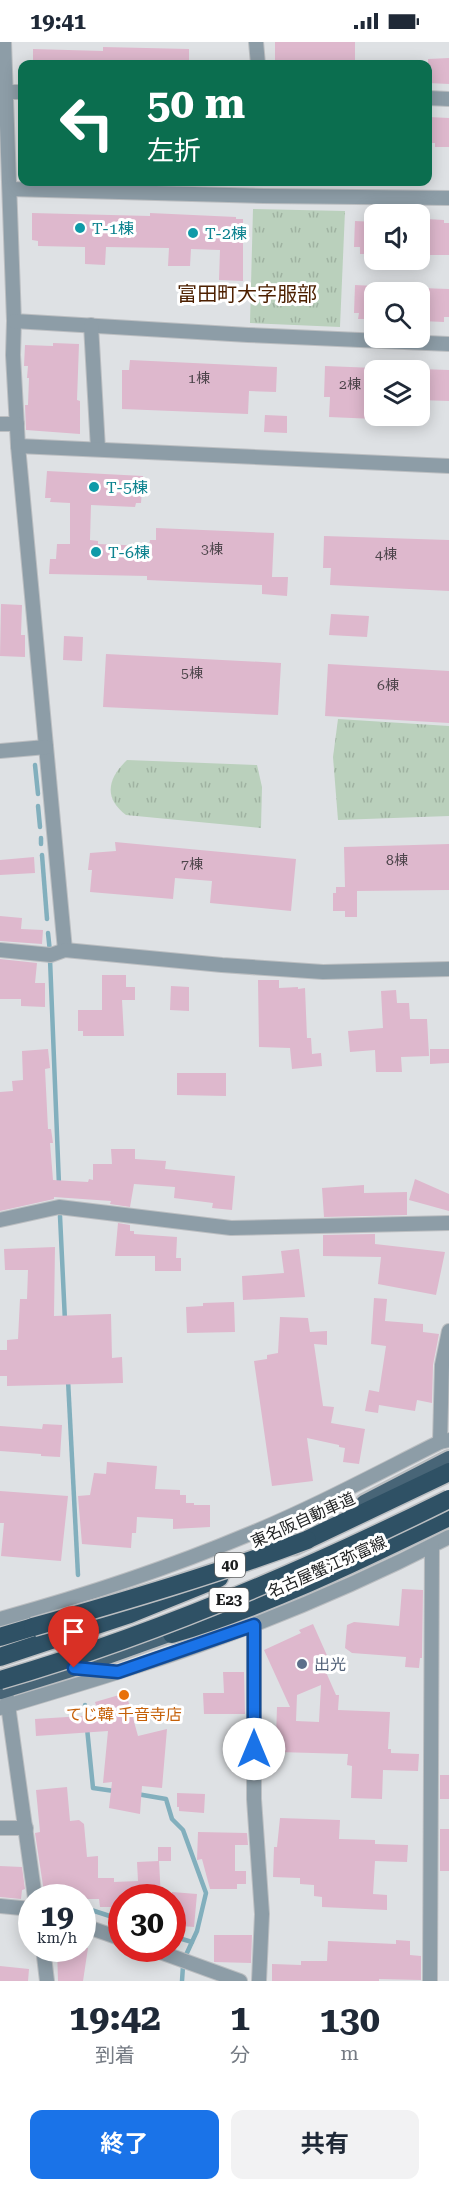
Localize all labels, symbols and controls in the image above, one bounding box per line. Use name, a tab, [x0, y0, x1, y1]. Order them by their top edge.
text: 19:41	[30, 9, 86, 34]
text: 50 m	[147, 79, 245, 128]
icon: left	[48, 84, 126, 162]
text: 左折	[147, 135, 201, 167]
map controls	[364, 204, 430, 426]
button: sound	[364, 204, 430, 270]
place label: T-1棟	[92, 219, 134, 238]
marker: T-1棟	[73, 221, 87, 235]
place label: T-2棟	[205, 224, 247, 243]
marker: T-2棟	[186, 226, 200, 240]
district label: 富田町大字服部	[177, 282, 317, 306]
button: search	[364, 282, 430, 348]
button: layers	[364, 360, 430, 426]
house number: 1棟	[188, 370, 210, 386]
house number: 2棟	[339, 376, 361, 392]
place label: T-5棟	[106, 478, 148, 497]
marker: T-5棟	[87, 480, 101, 494]
house number: 3棟	[201, 541, 223, 557]
place label: T-6棟	[108, 543, 150, 562]
marker: T-6棟	[89, 545, 103, 559]
house number: 4棟	[375, 546, 397, 562]
house number: 5棟	[181, 665, 203, 681]
house number: 6棟	[377, 677, 399, 693]
house number: 8棟	[386, 852, 408, 868]
house number: 7棟	[181, 856, 203, 872]
street label: 東名阪自動車道	[248, 1489, 358, 1551]
street label: 名古屋蟹江弥富線	[265, 1532, 389, 1602]
road number: 40	[215, 1553, 245, 1577]
road number: E23	[210, 1588, 248, 1612]
pin	[48, 1606, 99, 1668]
icon: arrive	[57, 1615, 90, 1648]
place label: 出光	[314, 1655, 346, 1674]
marker: 出光	[295, 1657, 309, 1671]
marker: てじ韓 千音寺店	[117, 1688, 131, 1702]
place label: てじ韓 千音寺店	[66, 1705, 182, 1724]
position arrow	[222, 1717, 286, 1781]
speed limit sign: 30	[108, 1884, 186, 1962]
text: 19	[40, 1898, 74, 1933]
text: km/h	[37, 1929, 77, 1947]
text: 19:42	[69, 1997, 161, 2039]
text: 1	[230, 1997, 250, 2039]
text: 130	[319, 1999, 380, 2041]
text: m	[340, 2041, 359, 2065]
text: 到着	[95, 2043, 135, 2067]
text: 分	[230, 2043, 250, 2067]
button: 終了	[30, 2110, 219, 2179]
button: 共有	[231, 2110, 419, 2179]

